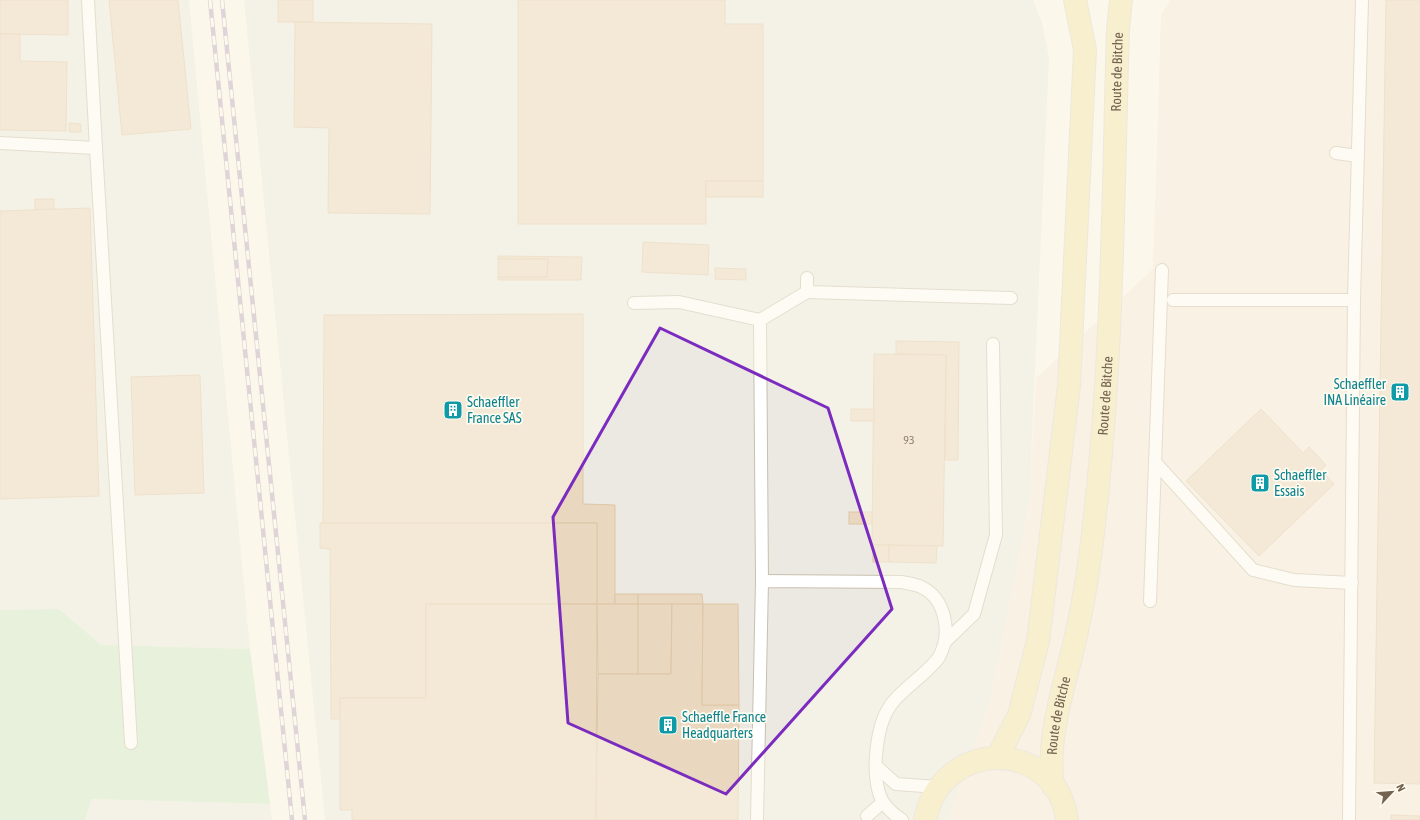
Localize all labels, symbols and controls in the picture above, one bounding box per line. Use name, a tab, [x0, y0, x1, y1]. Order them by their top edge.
street label: Route de Bitche	[1108, 32, 1126, 112]
street label: Route de Bitche	[1095, 356, 1116, 436]
place label: Schaeffler INA Linéaire	[1323, 376, 1387, 408]
building icon: Schaeffler INA Linéaire	[1389, 381, 1411, 403]
place label: Schaeffler France SAS	[467, 394, 522, 426]
building icon: Schaeffler France SAS	[442, 399, 464, 421]
house number: 93	[903, 433, 915, 447]
place label: Schaeffler Essais	[1274, 467, 1327, 499]
building icon: Schaeffler Essais	[1249, 472, 1271, 494]
street label: Route de Bitche	[1044, 675, 1074, 755]
place label: Schaeffle France Headquarters	[682, 709, 766, 741]
building icon: Schaeffle France Headquarters	[657, 714, 679, 736]
north arrow	[1372, 772, 1412, 812]
text: N	[1394, 782, 1408, 793]

